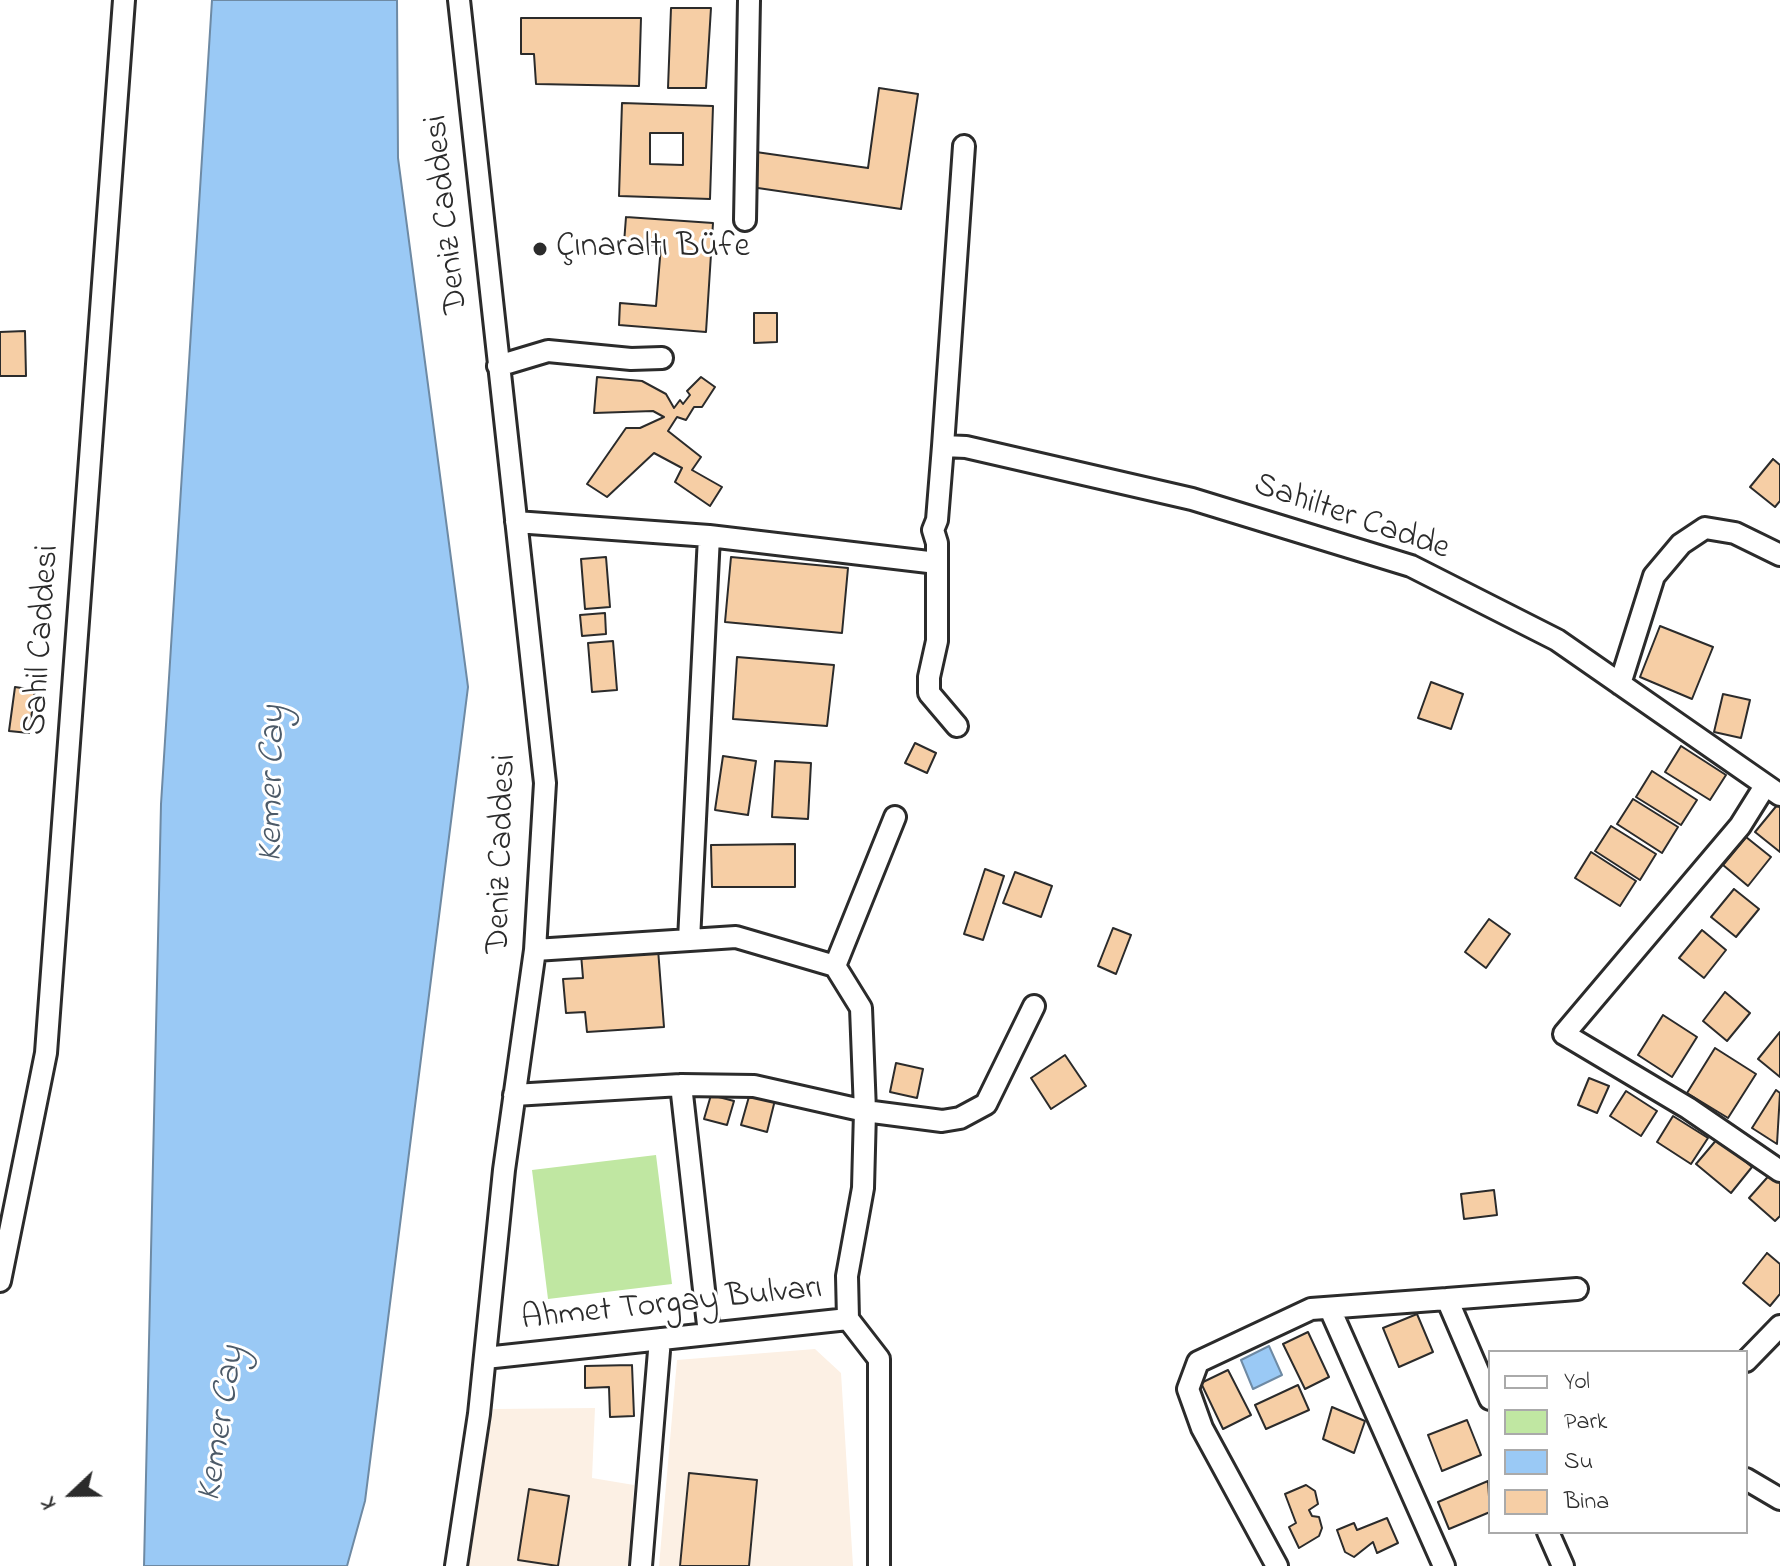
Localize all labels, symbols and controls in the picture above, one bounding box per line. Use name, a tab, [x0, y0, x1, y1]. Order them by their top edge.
street label: Deniz Caddesi	[418, 113, 480, 315]
place label: Çınaraltı Büfe	[556, 229, 750, 269]
marker: Çınaraltı Büfe	[531, 240, 549, 258]
street label: Sahilter Cadde	[1248, 466, 1454, 572]
street label: Sahil Caddesi	[17, 544, 71, 736]
water label: Kemer Cay	[252, 705, 298, 863]
street label: Deniz Caddesi	[480, 753, 528, 955]
street label: Ahmet Torgay Bulvarı	[520, 1270, 824, 1342]
water label: Kemer Cay	[190, 1343, 258, 1505]
legend	[1488, 1350, 1748, 1534]
text: Yol	[1564, 1365, 1590, 1400]
text: Park	[1564, 1405, 1607, 1440]
text: Su	[1564, 1445, 1593, 1480]
north arrow	[32, 1454, 112, 1534]
text: Bina	[1564, 1485, 1609, 1520]
text: K	[33, 1492, 67, 1514]

